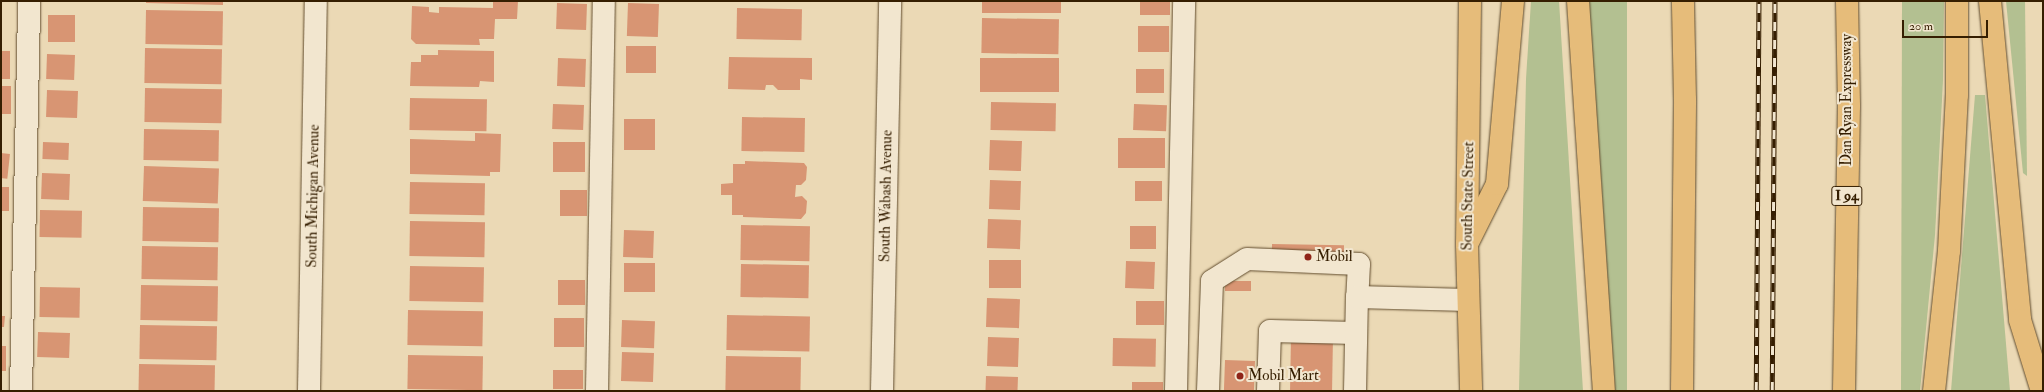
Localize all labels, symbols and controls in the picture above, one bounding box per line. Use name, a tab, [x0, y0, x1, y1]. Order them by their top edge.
scale bar	[1904, 12, 1990, 38]
text: 20 m	[1909, 19, 1933, 34]
street label: Dan Ryan Expressway	[1838, 34, 1856, 166]
street label: South Michigan Avenue	[303, 124, 323, 268]
street label: South Wabash Avenue	[876, 130, 896, 262]
street label: South State Street	[1458, 141, 1478, 251]
road number: I 94	[1831, 184, 1863, 208]
place label: Mobil	[1316, 248, 1353, 266]
marker: Mobil	[1303, 252, 1313, 262]
place label: Mobil Mart	[1248, 367, 1319, 385]
marker: Mobil Mart	[1235, 371, 1245, 381]

